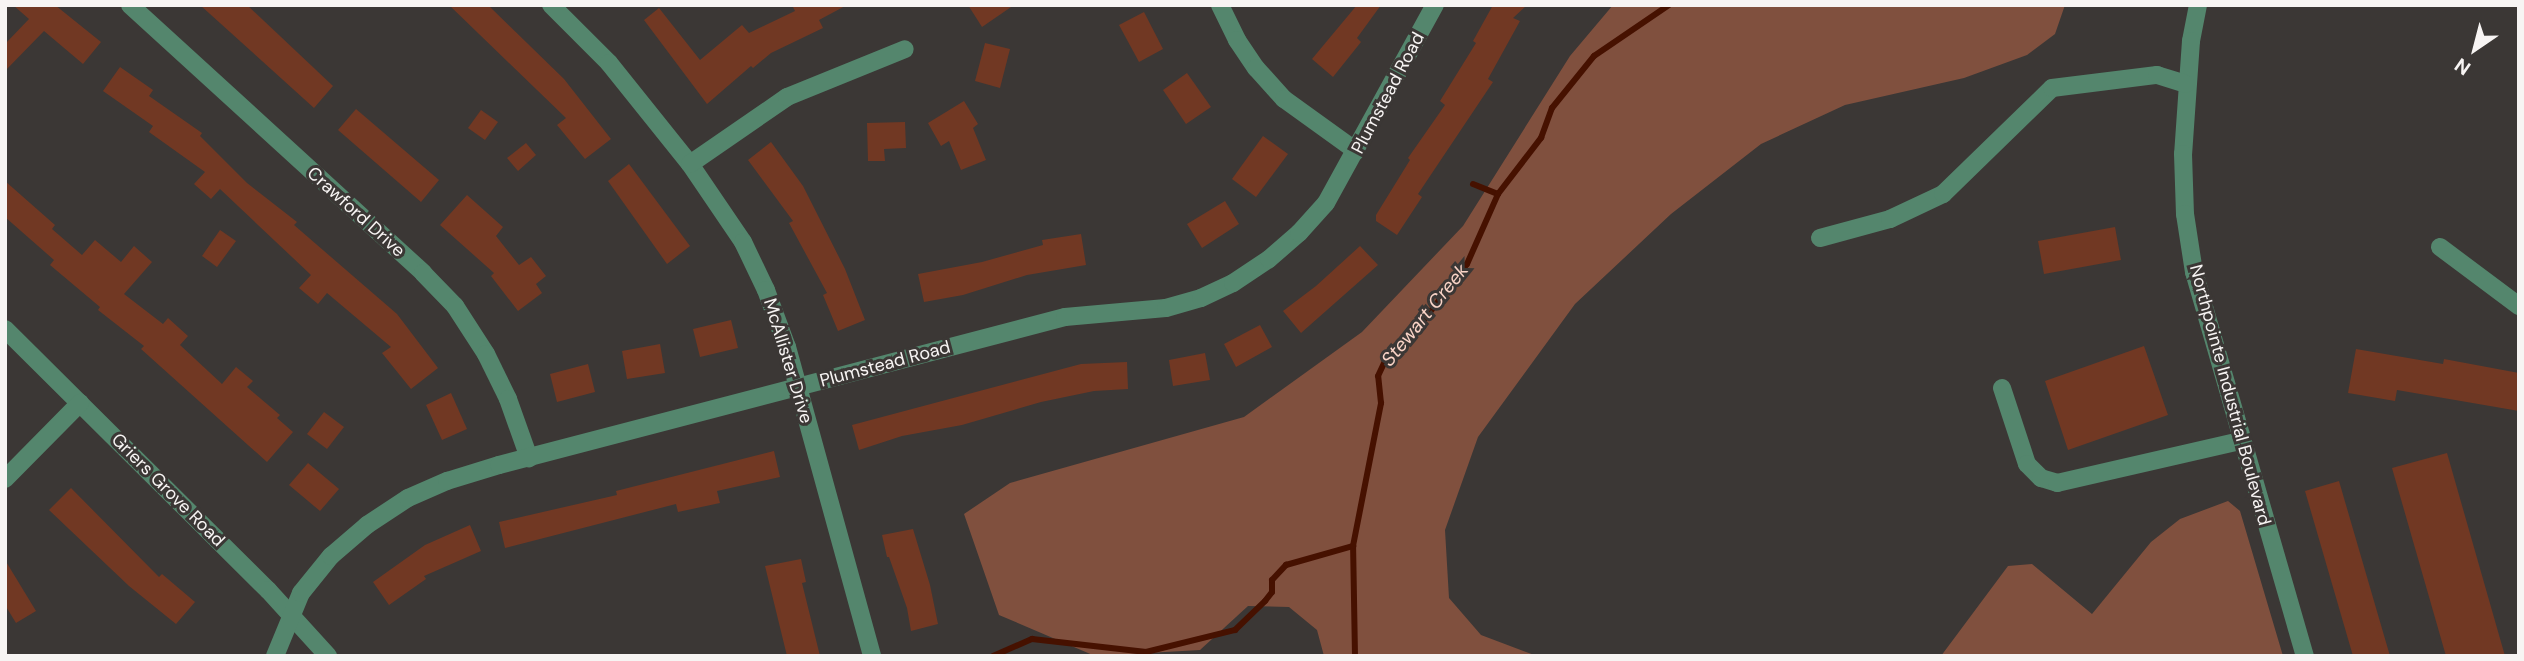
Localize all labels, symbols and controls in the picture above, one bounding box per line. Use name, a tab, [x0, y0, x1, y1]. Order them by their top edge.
north arrow	[2440, 14, 2510, 84]
street label: Plumstead Road	[1347, 29, 1429, 157]
text: N	[2450, 52, 2476, 81]
street label: Crawford Drive	[303, 162, 409, 262]
water label: Stewart Creek	[1377, 259, 1473, 371]
street label: Northpointe Industrial Boulevard	[2185, 262, 2275, 528]
street label: McAllister Drive	[759, 296, 817, 426]
street label: Plumstead Road	[817, 336, 953, 392]
street label: Griers Grove Road	[107, 429, 229, 551]

